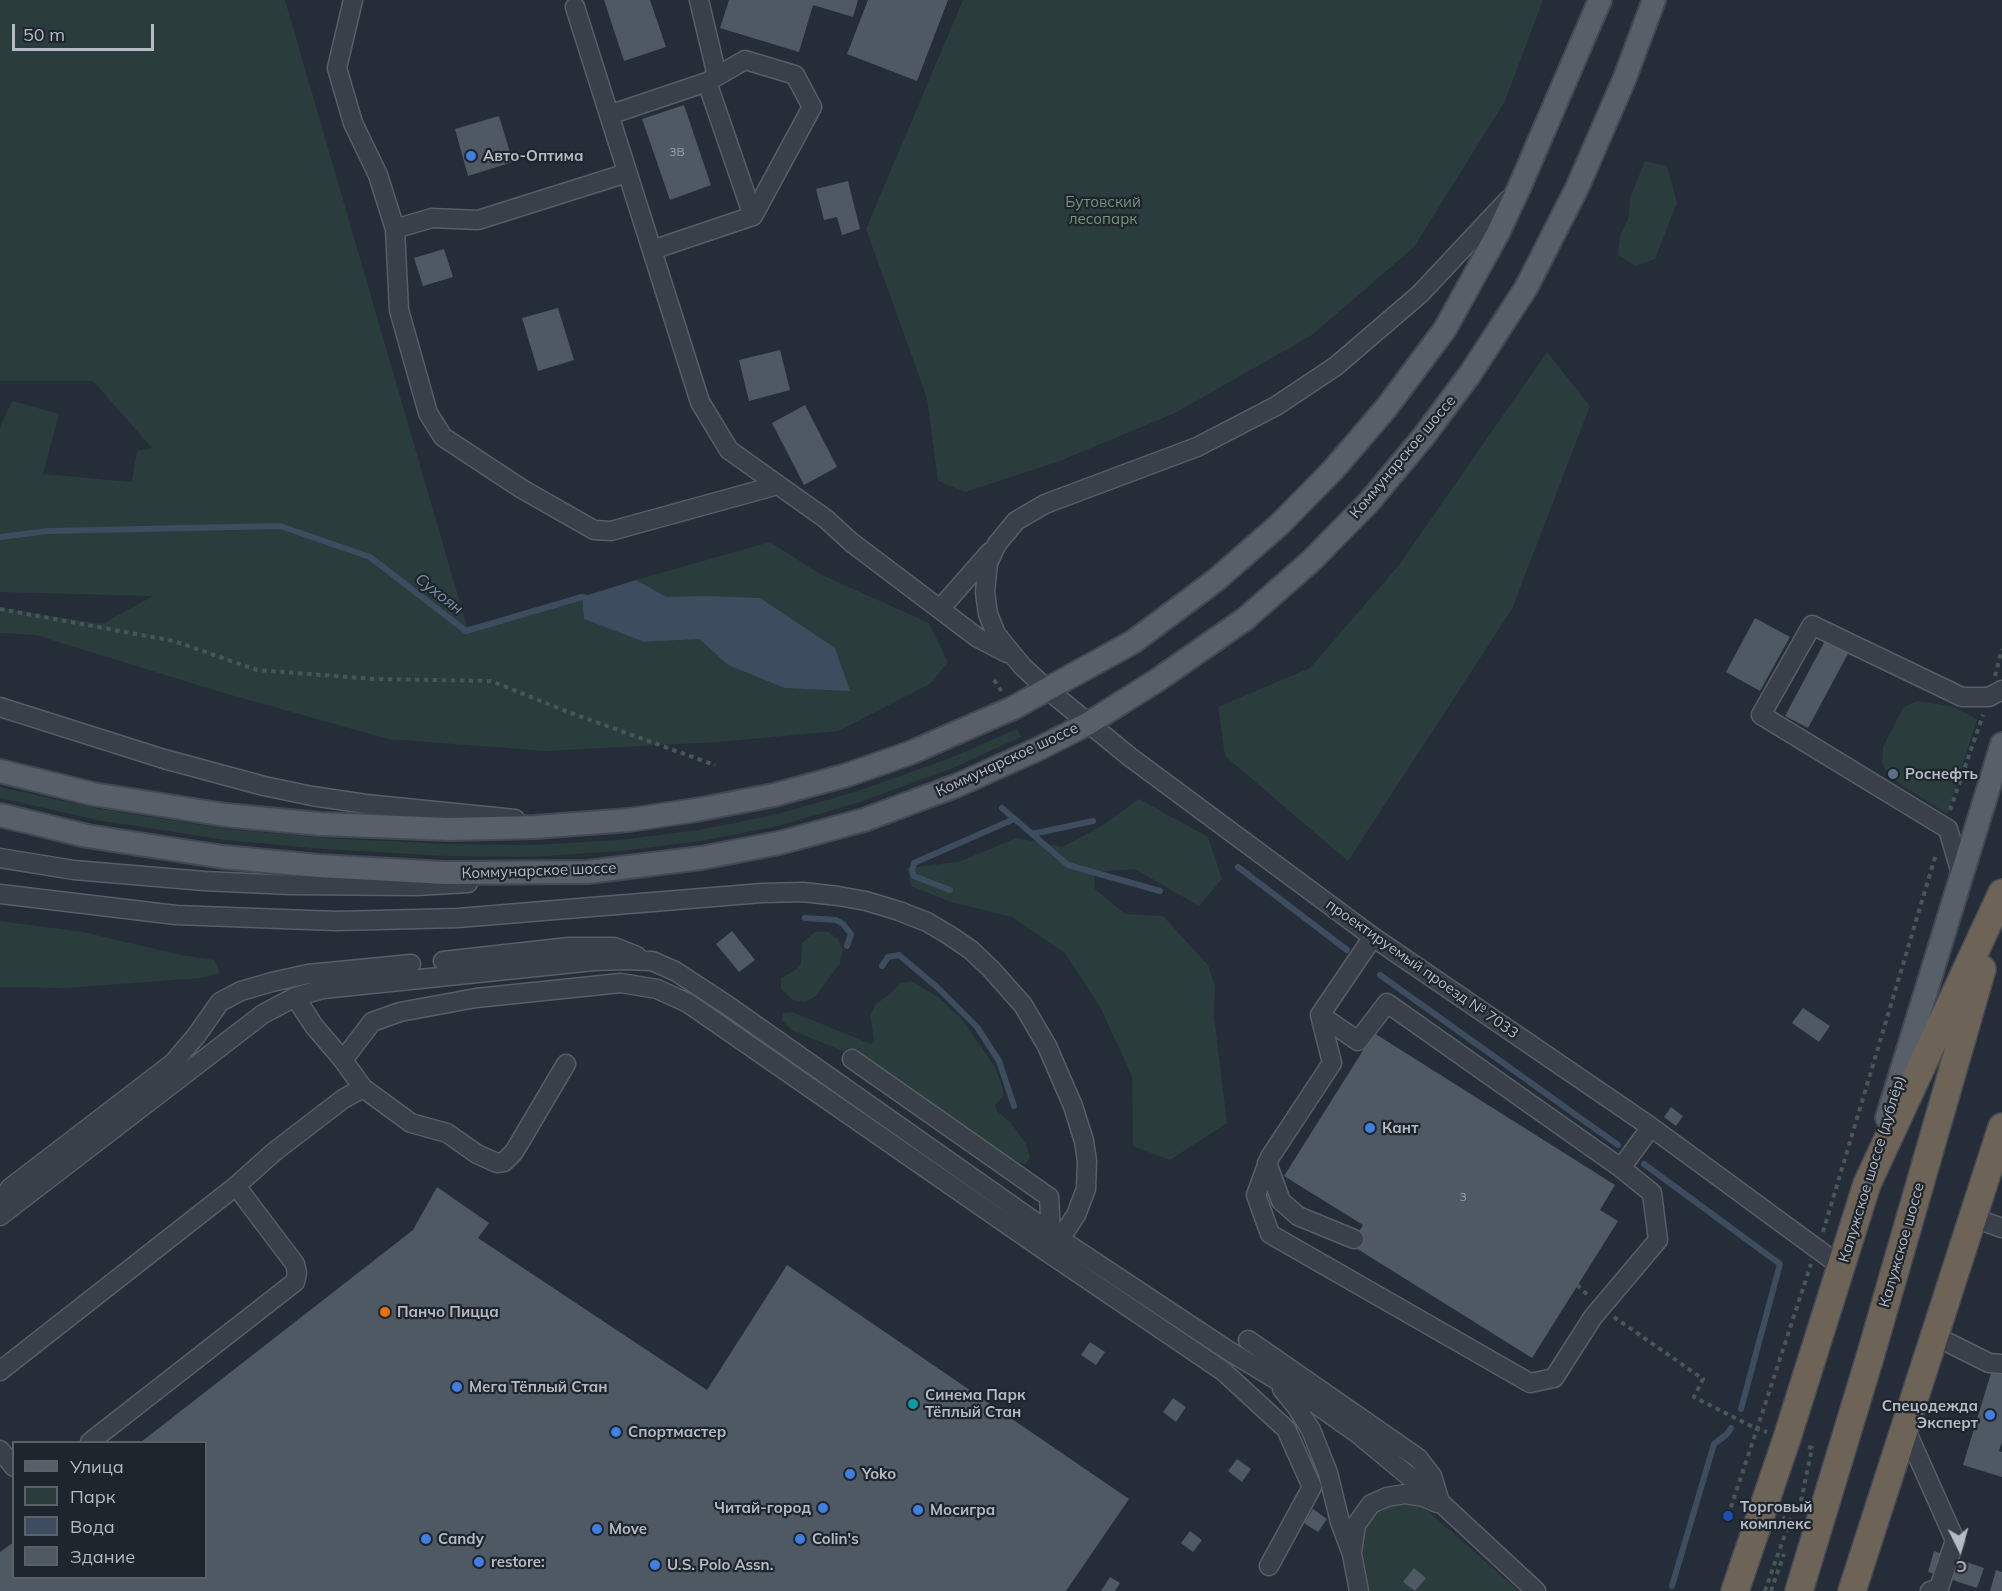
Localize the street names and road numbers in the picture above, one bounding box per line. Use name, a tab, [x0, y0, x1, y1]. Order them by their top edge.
street label: Коммунарское шоссе	[1346, 392, 1460, 522]
street label: Коммунарское шоссе	[933, 719, 1081, 801]
street label: Коммунарское шоссе	[461, 859, 617, 883]
street label: проектируемый проезд № 7033	[1322, 896, 1522, 1042]
street label: Калужское шоссе (дублёр)	[1835, 1073, 1909, 1265]
street label: Калужское шоссе	[1876, 1180, 1928, 1310]

